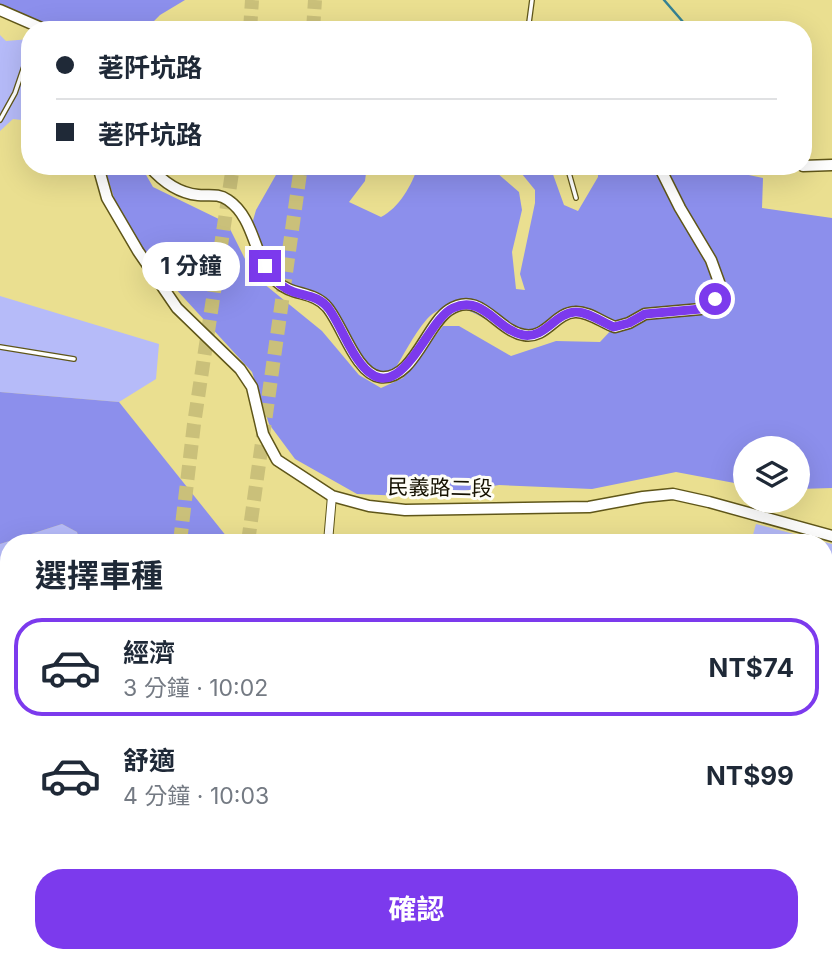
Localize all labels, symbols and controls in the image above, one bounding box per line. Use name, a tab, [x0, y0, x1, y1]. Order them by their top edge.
text: 荖阡坑路	[98, 52, 202, 83]
text: 荖阡坑路	[98, 119, 202, 150]
callout: 1 分鐘	[142, 242, 240, 290]
route end	[249, 250, 281, 282]
text: 1 分鐘	[160, 252, 222, 280]
route start	[699, 283, 731, 315]
map controls	[733, 436, 810, 513]
button: layers	[733, 436, 810, 513]
street label: 民義路二段	[387, 474, 493, 501]
text: 選擇車種	[35, 556, 163, 595]
icon: car	[39, 636, 102, 699]
text: 經濟	[123, 637, 175, 668]
text: NT$74	[709, 652, 794, 683]
text: 3 分鐘 · 10:02	[123, 674, 268, 702]
icon: car	[39, 744, 102, 807]
text: 舒適	[123, 745, 175, 776]
text: NT$99	[706, 760, 794, 791]
text: 4 分鐘 · 10:03	[123, 782, 269, 810]
button: 確認	[35, 869, 798, 949]

